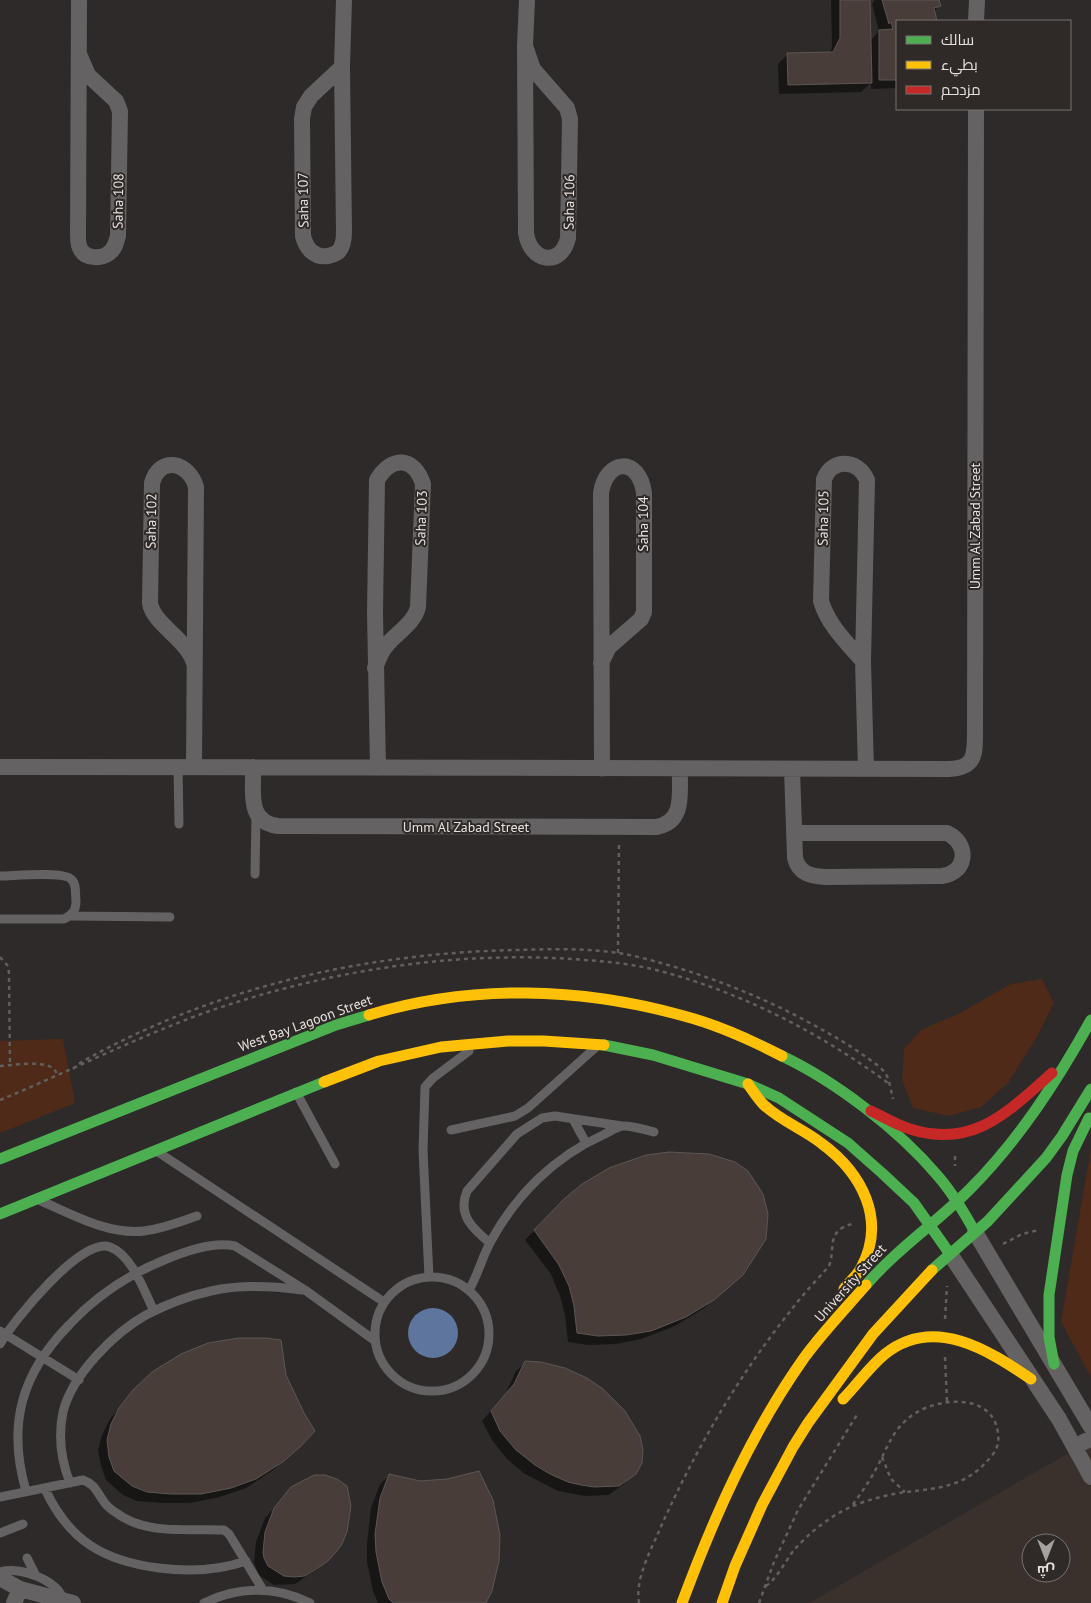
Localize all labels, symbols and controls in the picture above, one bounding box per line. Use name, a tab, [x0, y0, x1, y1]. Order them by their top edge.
legend	[896, 20, 1071, 110]
text: سالك	[941, 30, 974, 49]
text: بطيء	[941, 55, 978, 77]
text: مزدحم	[941, 80, 981, 100]
street label: Saha 107	[294, 172, 312, 228]
street label: Saha 108	[109, 173, 127, 229]
street label: Saha 106	[560, 174, 578, 230]
street label: Umm Al Zabad Street	[966, 462, 984, 589]
street label: Saha 103	[411, 490, 431, 546]
street label: Saha 105	[814, 490, 832, 546]
street label: Saha 102	[142, 493, 160, 549]
street label: Saha 104	[634, 496, 652, 552]
street label: Umm Al Zabad Street	[403, 818, 530, 836]
street label: West Bay Lagoon Street	[236, 990, 375, 1056]
street label: University Street	[810, 1240, 890, 1326]
north arrow	[1021, 1533, 1071, 1583]
text: ش	[1037, 1562, 1055, 1580]

